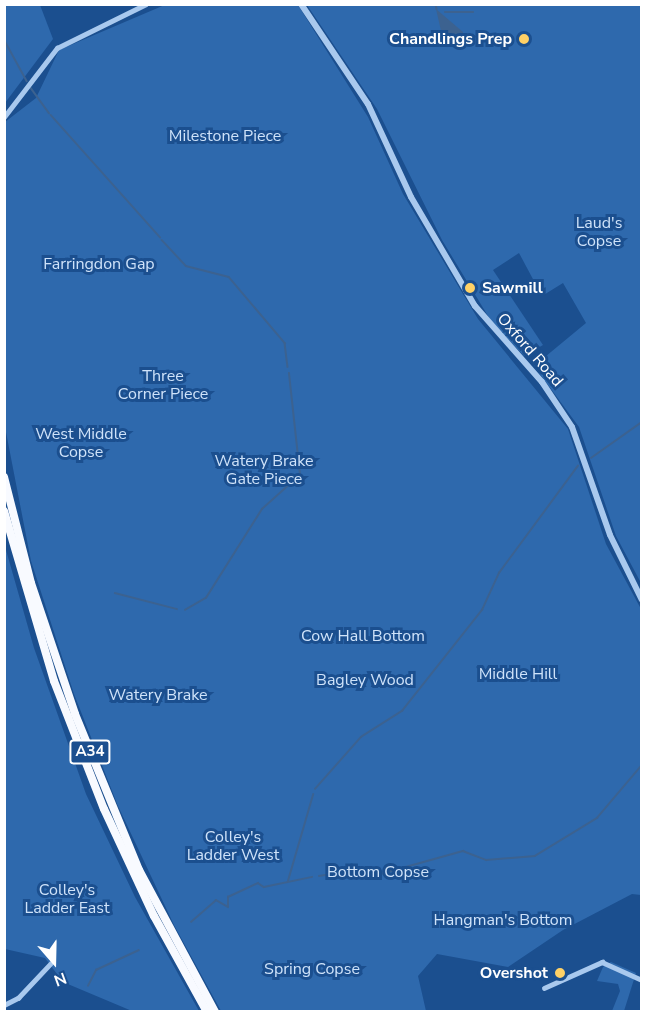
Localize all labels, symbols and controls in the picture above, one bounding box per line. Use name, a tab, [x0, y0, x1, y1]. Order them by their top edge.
place label: Chandlings Prep	[389, 29, 512, 49]
marker: Chandlings Prep	[517, 32, 531, 46]
park label: Milestone Piece	[169, 126, 281, 146]
park label: Laud's Copse	[576, 213, 622, 251]
park label: Farringdon Gap	[43, 254, 155, 274]
place label: Sawmill	[482, 278, 543, 298]
marker: Sawmill	[463, 281, 477, 295]
street label: Oxford Road	[493, 309, 567, 391]
park label: Three Corner Piece	[118, 366, 208, 404]
park label: West Middle Copse	[35, 424, 127, 462]
park label: Watery Brake Gate Piece	[214, 451, 314, 489]
park label: Cow Hall Bottom	[301, 626, 425, 646]
park label: Middle Hill	[479, 664, 557, 684]
park label: Bagley Wood	[316, 670, 414, 690]
park label: Watery Brake	[108, 685, 208, 705]
road number: A34	[69, 740, 111, 764]
park label: Colley's Ladder West	[187, 827, 279, 865]
park label: Bottom Copse	[327, 862, 429, 882]
park label: Colley's Ladder East	[24, 880, 110, 918]
park label: Hangman's Bottom	[434, 910, 572, 930]
north arrow	[24, 932, 84, 992]
park label: Spring Copse	[264, 959, 360, 979]
place label: Overshot	[480, 963, 548, 983]
marker: Overshot	[553, 966, 567, 980]
text: N	[51, 967, 70, 991]

